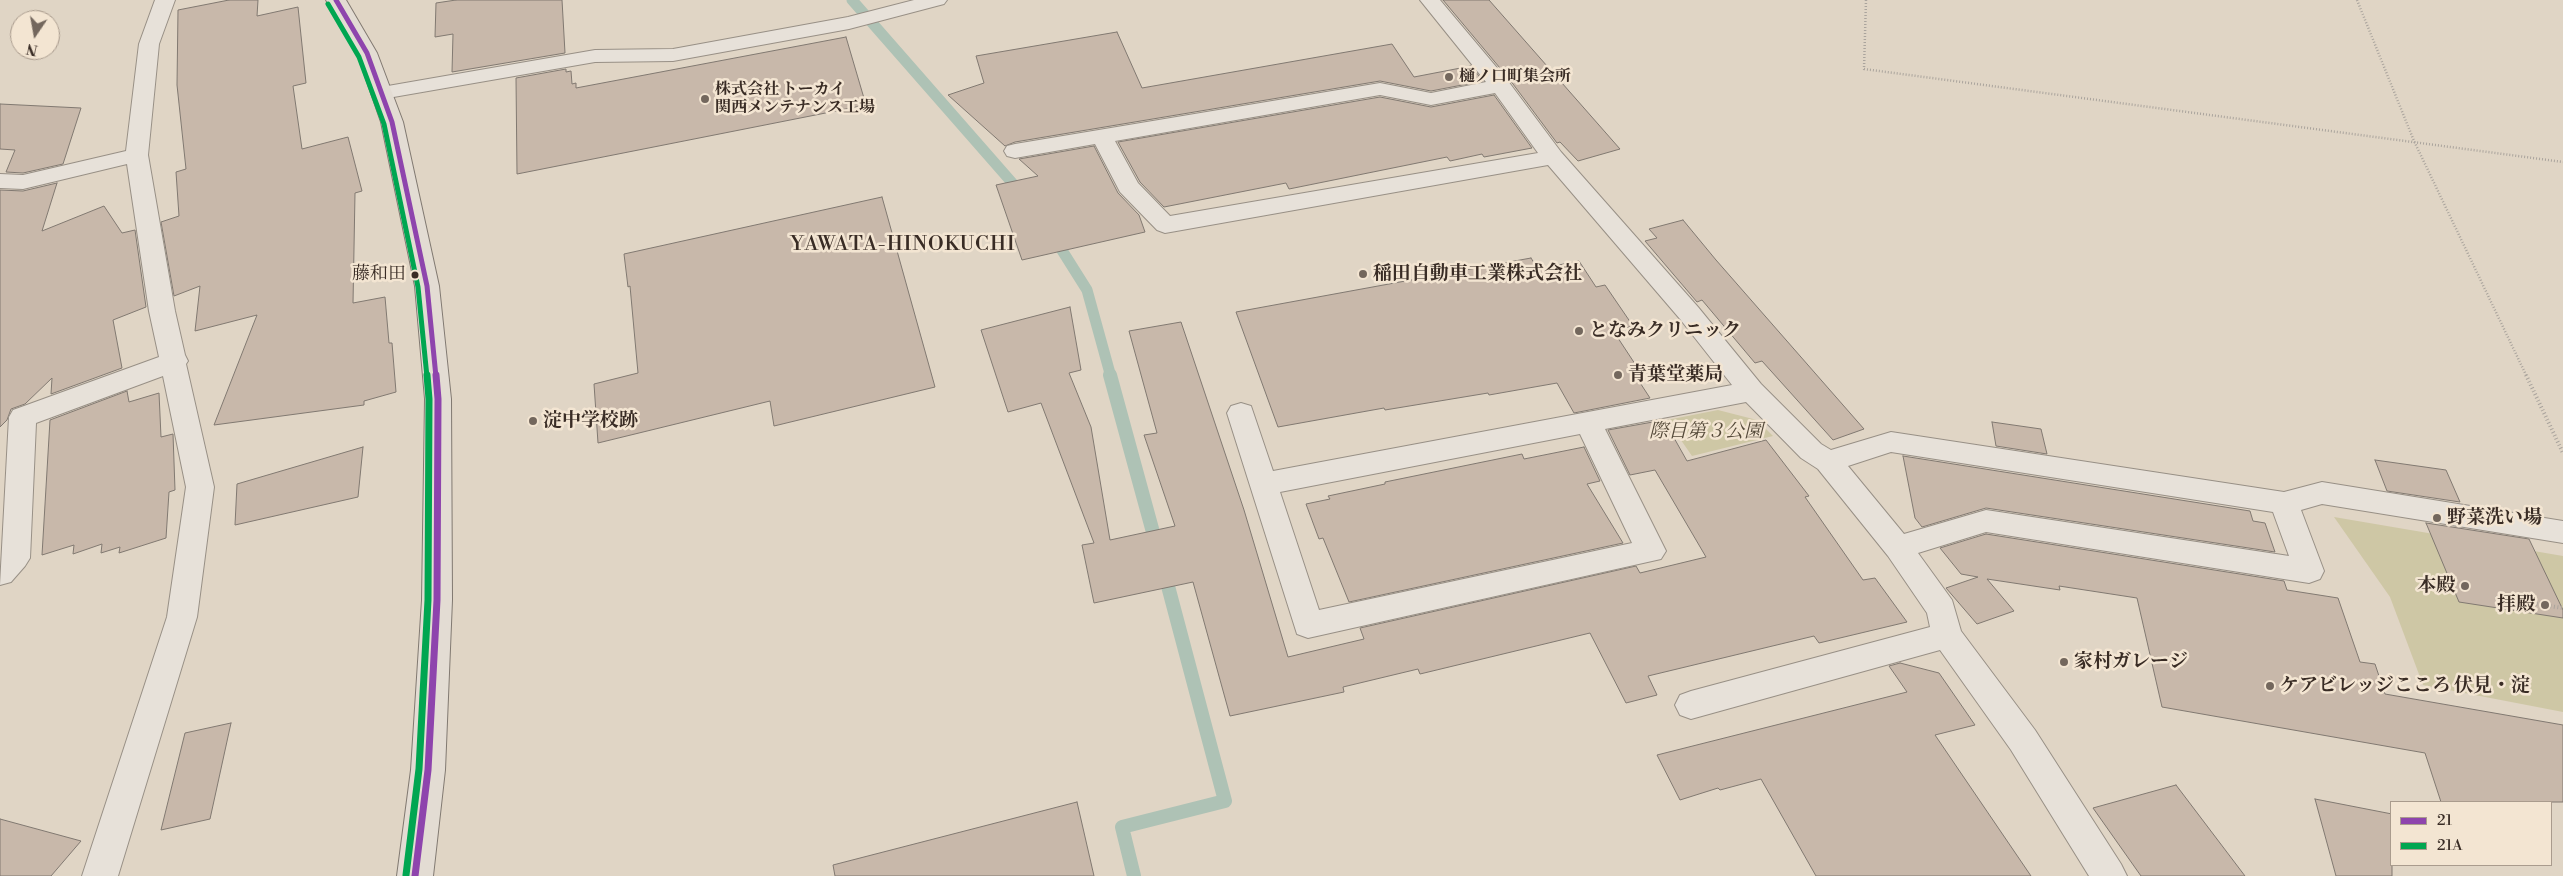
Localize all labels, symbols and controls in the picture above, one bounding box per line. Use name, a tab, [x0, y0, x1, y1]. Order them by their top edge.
north arrow	[10, 10, 60, 60]
text: N	[25, 39, 39, 59]
place label: 樋ノ口町集会所	[1459, 67, 1571, 87]
marker: 樋ノ口町集会所	[1443, 71, 1455, 83]
place label: 株式会社 トーカイ 関西メンテナンス工場	[715, 80, 875, 118]
marker: 株式会社 トーカイ 関西メンテナンス工場	[699, 93, 711, 105]
district label: YAWATA-HINOKUCHI	[789, 233, 1017, 257]
place label: 稲田自動車工業株式会社	[1373, 263, 1582, 285]
place label: 藤和田	[352, 264, 406, 286]
marker: 稲田自動車工業株式会社	[1357, 268, 1369, 280]
marker: 藤和田	[410, 270, 420, 280]
place label: となみクリニック	[1589, 320, 1741, 342]
marker: となみクリニック	[1573, 325, 1585, 337]
place label: 青葉堂薬局	[1628, 364, 1723, 386]
marker: 青葉堂薬局	[1612, 369, 1624, 381]
place label: 淀中学校跡	[543, 410, 638, 432]
marker: 淀中学校跡	[527, 415, 539, 427]
park label: 際目第３公園	[1649, 421, 1763, 443]
place label: 野菜洗い場	[2447, 507, 2542, 529]
marker: 野菜洗い場	[2431, 512, 2443, 524]
place label: 本殿	[2417, 575, 2455, 597]
marker: 本殿	[2459, 580, 2471, 592]
place label: 拝殿	[2497, 594, 2535, 616]
marker: 拝殿	[2539, 599, 2551, 611]
place label: 家村ガレージ	[2074, 651, 2188, 673]
marker: 家村ガレージ	[2058, 656, 2070, 668]
place label: ケアビレッジこころ 伏見・淀	[2280, 675, 2530, 697]
marker: ケアビレッジこころ 伏見・淀	[2264, 680, 2276, 692]
legend	[2390, 801, 2553, 866]
text: 21	[2437, 811, 2452, 830]
text: 21A	[2437, 836, 2463, 855]

